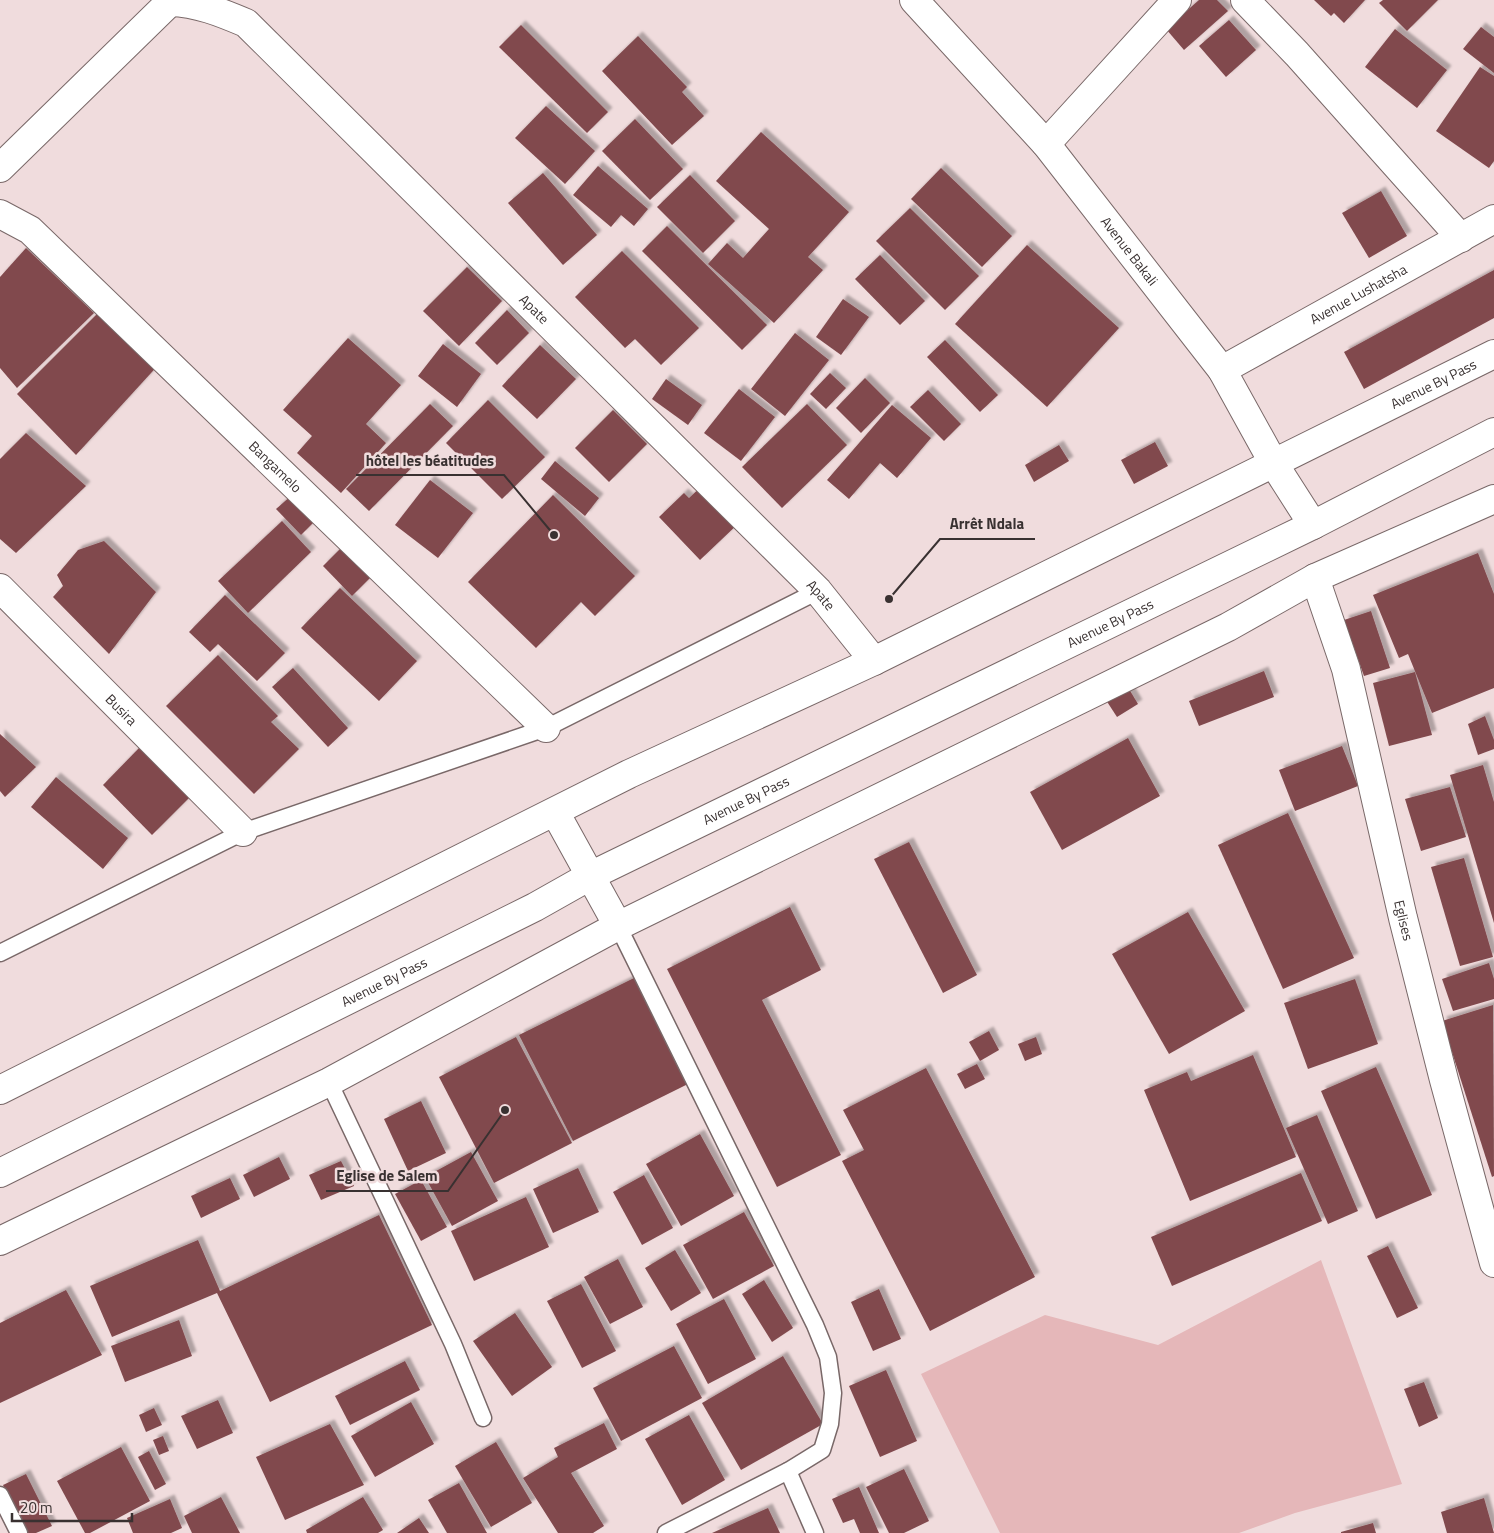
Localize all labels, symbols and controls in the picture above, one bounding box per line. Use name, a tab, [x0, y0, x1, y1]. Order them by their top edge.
street label: Avenue Bakali	[1096, 212, 1163, 290]
street label: Avenue Lushatsha	[1306, 258, 1410, 329]
street label: Apate	[515, 289, 554, 328]
street label: Avenue By Pass	[1387, 353, 1480, 414]
street label: Bangamelo	[244, 436, 307, 497]
callout: hôtel les béatitudes	[356, 445, 504, 475]
text: hôtel les béatitudes	[366, 449, 494, 472]
callout: Arrêt Ndala	[940, 509, 1035, 539]
text: Arrêt Ndala	[950, 512, 1025, 535]
street label: Apate	[802, 574, 841, 615]
street label: Avenue By Pass	[1063, 593, 1157, 653]
street label: Busira	[101, 689, 142, 730]
street label: Avenue By Pass	[699, 770, 792, 830]
street label: Eglises	[1389, 898, 1419, 943]
street label: Avenue By Pass	[337, 951, 431, 1012]
callout: Eglise de Salem	[326, 1161, 448, 1191]
text: Eglise de Salem	[336, 1164, 438, 1187]
scale bar	[12, 1490, 132, 1522]
text: 20 m	[20, 1496, 53, 1519]

